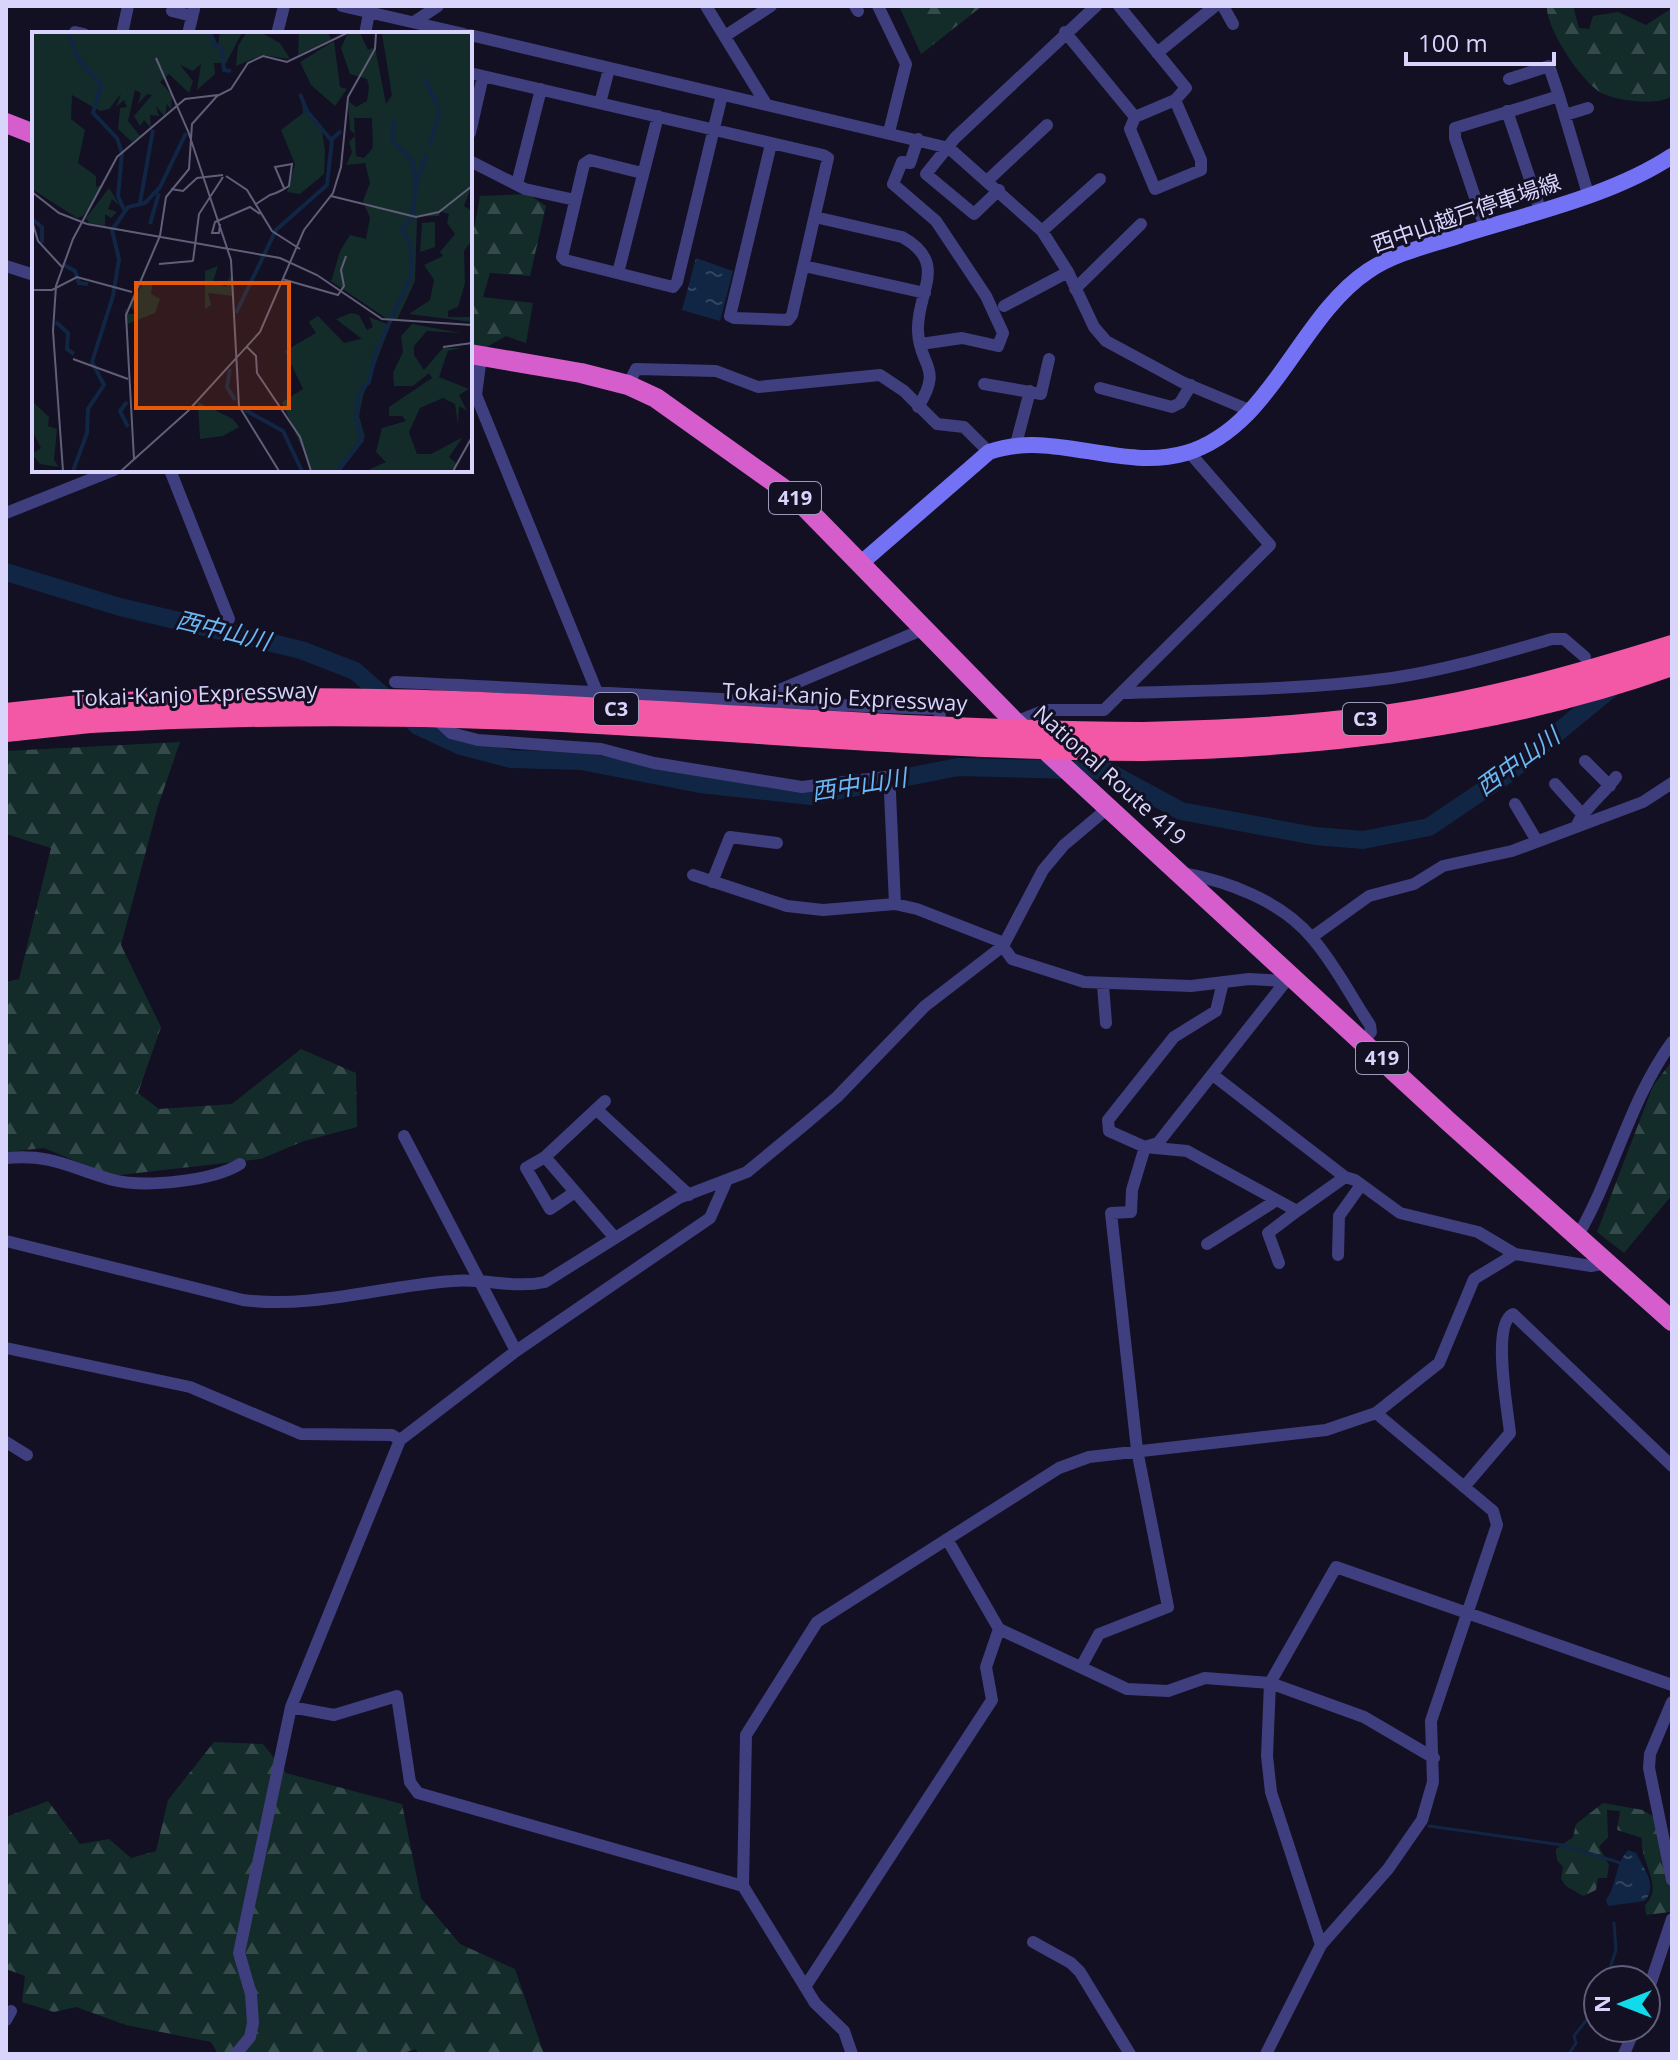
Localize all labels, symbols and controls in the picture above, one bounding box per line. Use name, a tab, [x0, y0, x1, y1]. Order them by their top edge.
scale bar	[1406, 16, 1554, 66]
text: 100 m	[1418, 26, 1488, 59]
inset map	[32, 32, 472, 472]
street label: 西中山越戸停車場線	[1367, 166, 1564, 258]
road number: 419	[769, 482, 821, 514]
water label: 西中山川	[173, 602, 277, 658]
street label: Tokai-Kanjo Expressway	[72, 674, 319, 712]
street label: Tokai-Kanjo Expressway	[722, 675, 969, 717]
road number: C3	[594, 693, 638, 725]
street label: National Route 419	[1028, 697, 1194, 851]
road number: C3	[1343, 703, 1387, 735]
water label: 西中山川	[1469, 717, 1568, 802]
water label: 西中山川	[809, 759, 912, 807]
road number: 419	[1356, 1042, 1408, 1074]
north arrow	[1582, 1964, 1662, 2044]
text: N	[1586, 1995, 1616, 2013]

